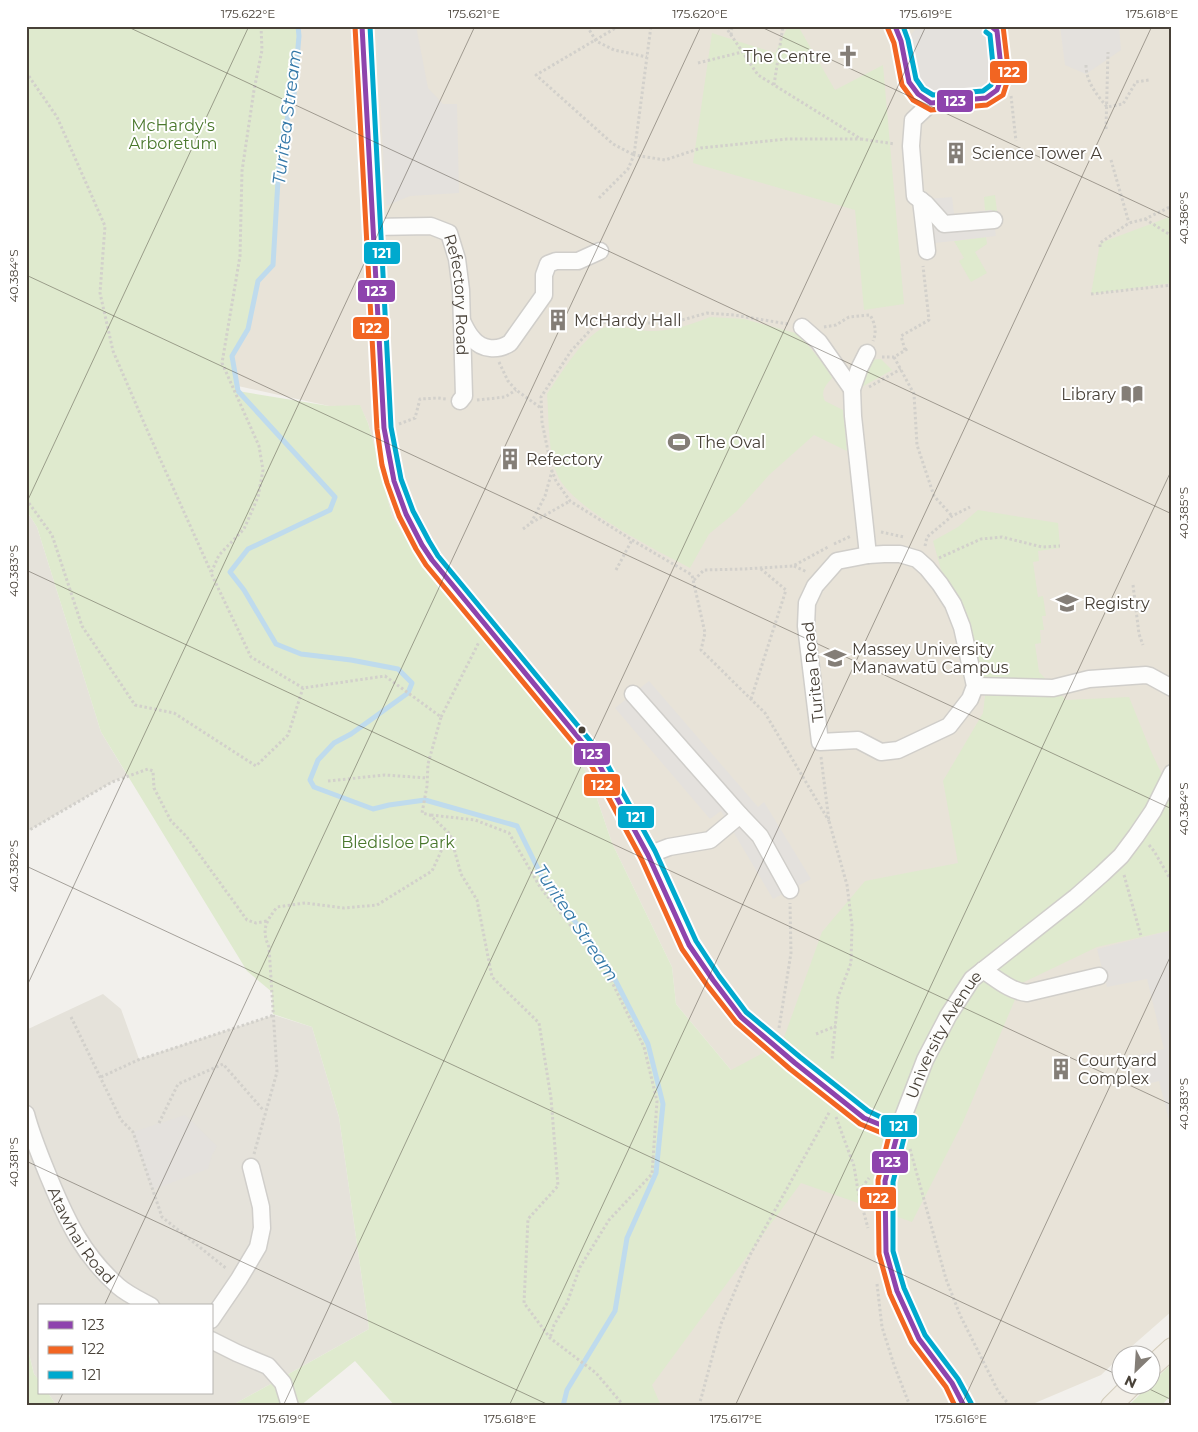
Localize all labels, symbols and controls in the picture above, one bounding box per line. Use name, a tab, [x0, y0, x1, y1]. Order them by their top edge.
text: 175.622°E	[221, 6, 275, 21]
text: 175.621°E	[448, 6, 500, 21]
text: 175.620°E	[672, 6, 728, 21]
text: 175.619°E	[900, 6, 952, 21]
text: 175.618°E	[1126, 6, 1178, 21]
church icon: The Centre	[835, 43, 861, 69]
place label: The Centre	[743, 47, 831, 66]
water label: Turitea Stream	[268, 48, 306, 186]
line badge: 122	[989, 60, 1028, 84]
text: 122	[998, 63, 1020, 81]
line badge: 123	[936, 89, 974, 113]
text: 123	[944, 92, 966, 110]
park label: McHardy's Arboretum	[129, 116, 217, 153]
building icon: Science Tower A	[943, 140, 969, 166]
place label: Science Tower A	[972, 144, 1102, 163]
text: 40.386°S	[1176, 192, 1191, 244]
street label: Refectory Road	[440, 231, 472, 356]
line badge: 121	[363, 241, 401, 265]
text: 121	[372, 244, 392, 262]
text: 40.384°S	[6, 249, 21, 303]
line badge: 123	[357, 279, 396, 303]
text: 123	[365, 282, 387, 300]
building icon: McHardy Hall	[545, 307, 571, 333]
place label: McHardy Hall	[574, 311, 682, 330]
line badge: 122	[352, 316, 390, 340]
text: 122	[360, 319, 382, 337]
library icon: Library	[1119, 381, 1145, 407]
place label: Library	[1061, 385, 1116, 404]
sports icon: The Oval	[666, 429, 692, 455]
place label: The Oval	[696, 433, 765, 452]
building icon: Refectory	[497, 446, 523, 472]
place label: Refectory	[526, 450, 603, 469]
text: 40.385°S	[1176, 487, 1191, 539]
text: 40.383°S	[6, 545, 21, 597]
school or university icon: Registry	[1054, 590, 1080, 616]
place label: Registry	[1084, 594, 1150, 613]
street label: Turitea Road	[798, 621, 828, 723]
place label: Massey University Manawatū Campus	[852, 640, 1009, 677]
school or university icon: Massey University Manawatū Campus	[822, 645, 848, 671]
unlabelled marker	[577, 725, 587, 735]
line badge: 123	[573, 742, 611, 766]
text: 123	[581, 745, 603, 763]
line badge: 122	[583, 773, 621, 797]
text: 122	[591, 776, 613, 794]
text: 40.384°S	[1176, 782, 1191, 836]
line badge: 121	[617, 805, 655, 829]
text: 121	[626, 808, 646, 826]
park label: Bledisloe Park	[341, 833, 455, 852]
text: 40.382°S	[6, 840, 21, 892]
water label: Turitea Stream	[529, 860, 623, 986]
street label: University Avenue	[902, 966, 985, 1101]
place label: Courtyard Complex	[1078, 1051, 1157, 1088]
building icon: Courtyard Complex	[1048, 1056, 1074, 1082]
text: 40.383°S	[1176, 1078, 1191, 1130]
line badge: 121	[880, 1114, 918, 1138]
text: 121	[889, 1117, 909, 1135]
text: 40.381°S	[6, 1137, 21, 1187]
line badge: 123	[871, 1150, 909, 1174]
text: 123	[879, 1153, 901, 1171]
street label: Atawhai Road	[44, 1184, 119, 1288]
line badge: 122	[859, 1186, 897, 1210]
text: 122	[867, 1189, 889, 1207]
legend	[38, 1304, 212, 1394]
text: 123	[82, 1315, 104, 1334]
text: 122	[82, 1339, 104, 1358]
north arrow	[1110, 1344, 1160, 1394]
text: 121	[82, 1365, 101, 1384]
text: N	[1122, 1371, 1139, 1392]
text: 175.619°E	[258, 1411, 310, 1426]
text: 175.618°E	[484, 1411, 536, 1426]
text: 175.617°E	[710, 1411, 762, 1426]
text: 175.616°E	[935, 1411, 987, 1426]

